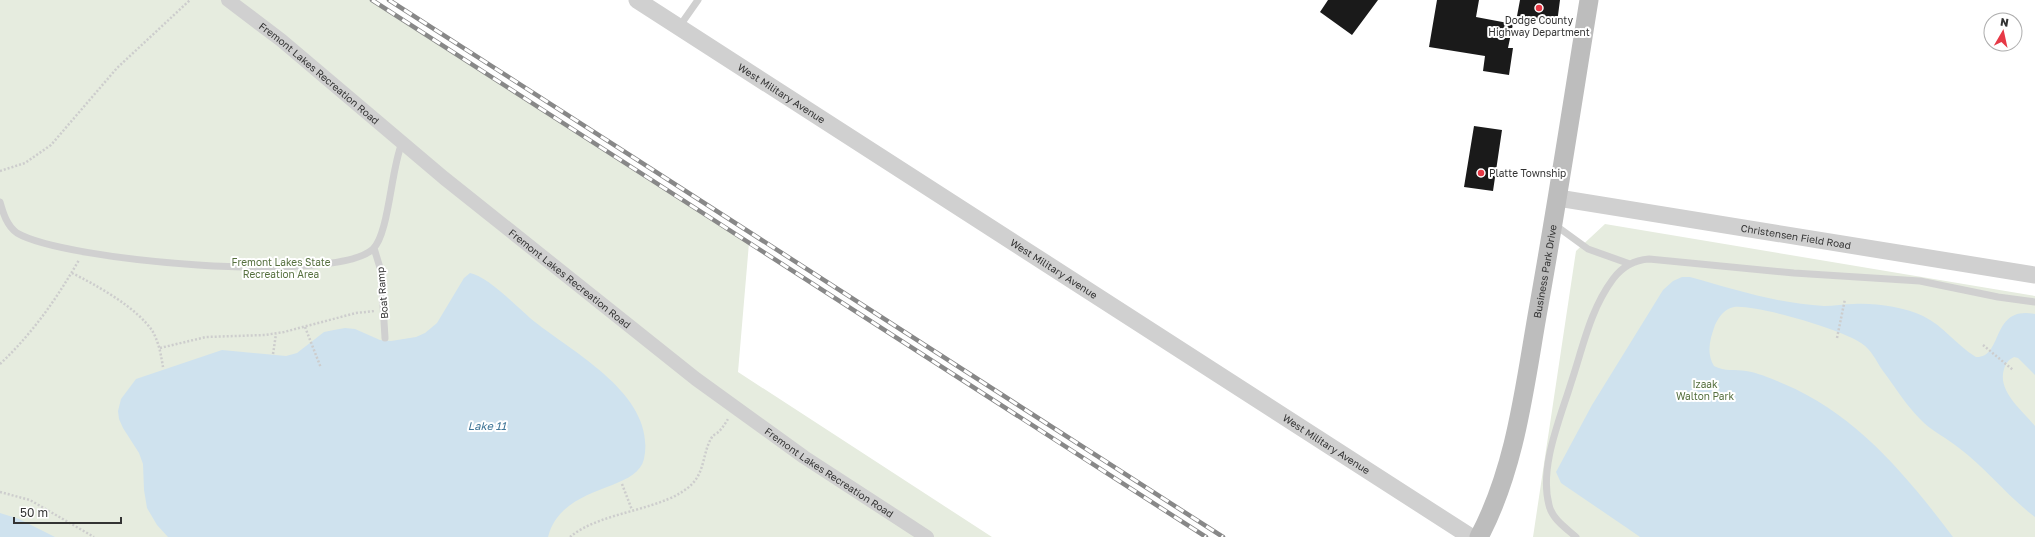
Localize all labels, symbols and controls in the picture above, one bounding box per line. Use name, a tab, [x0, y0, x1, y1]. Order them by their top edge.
marker: Dodge County Highway Department	[1534, 3, 1544, 13]
north arrow	[1983, 12, 2023, 52]
place label: Dodge County Highway Department	[1488, 14, 1590, 38]
text: N	[1999, 15, 2010, 29]
street label: Fremont Lakes Recreation Road	[257, 20, 382, 127]
street label: West Military Avenue	[736, 61, 828, 126]
place label: Platte Township	[1489, 167, 1566, 179]
marker: Platte Township	[1476, 168, 1486, 178]
street label: Christensen Field Road	[1740, 222, 1852, 251]
street label: Business Park Drive	[1531, 223, 1559, 319]
street label: Fremont Lakes Recreation Road	[507, 226, 633, 331]
street label: West Military Avenue	[1008, 236, 1100, 301]
park label: Fremont Lakes State Recreation Area	[232, 256, 331, 280]
street label: Boat Ramp	[374, 267, 390, 319]
park label: Izaak Walton Park	[1676, 378, 1734, 402]
street label: West Military Avenue	[1281, 411, 1372, 477]
water label: Lake 11	[468, 419, 507, 432]
street label: Fremont Lakes Recreation Road	[763, 425, 896, 520]
scale bar	[14, 499, 121, 525]
text: 50 m	[20, 505, 48, 520]

